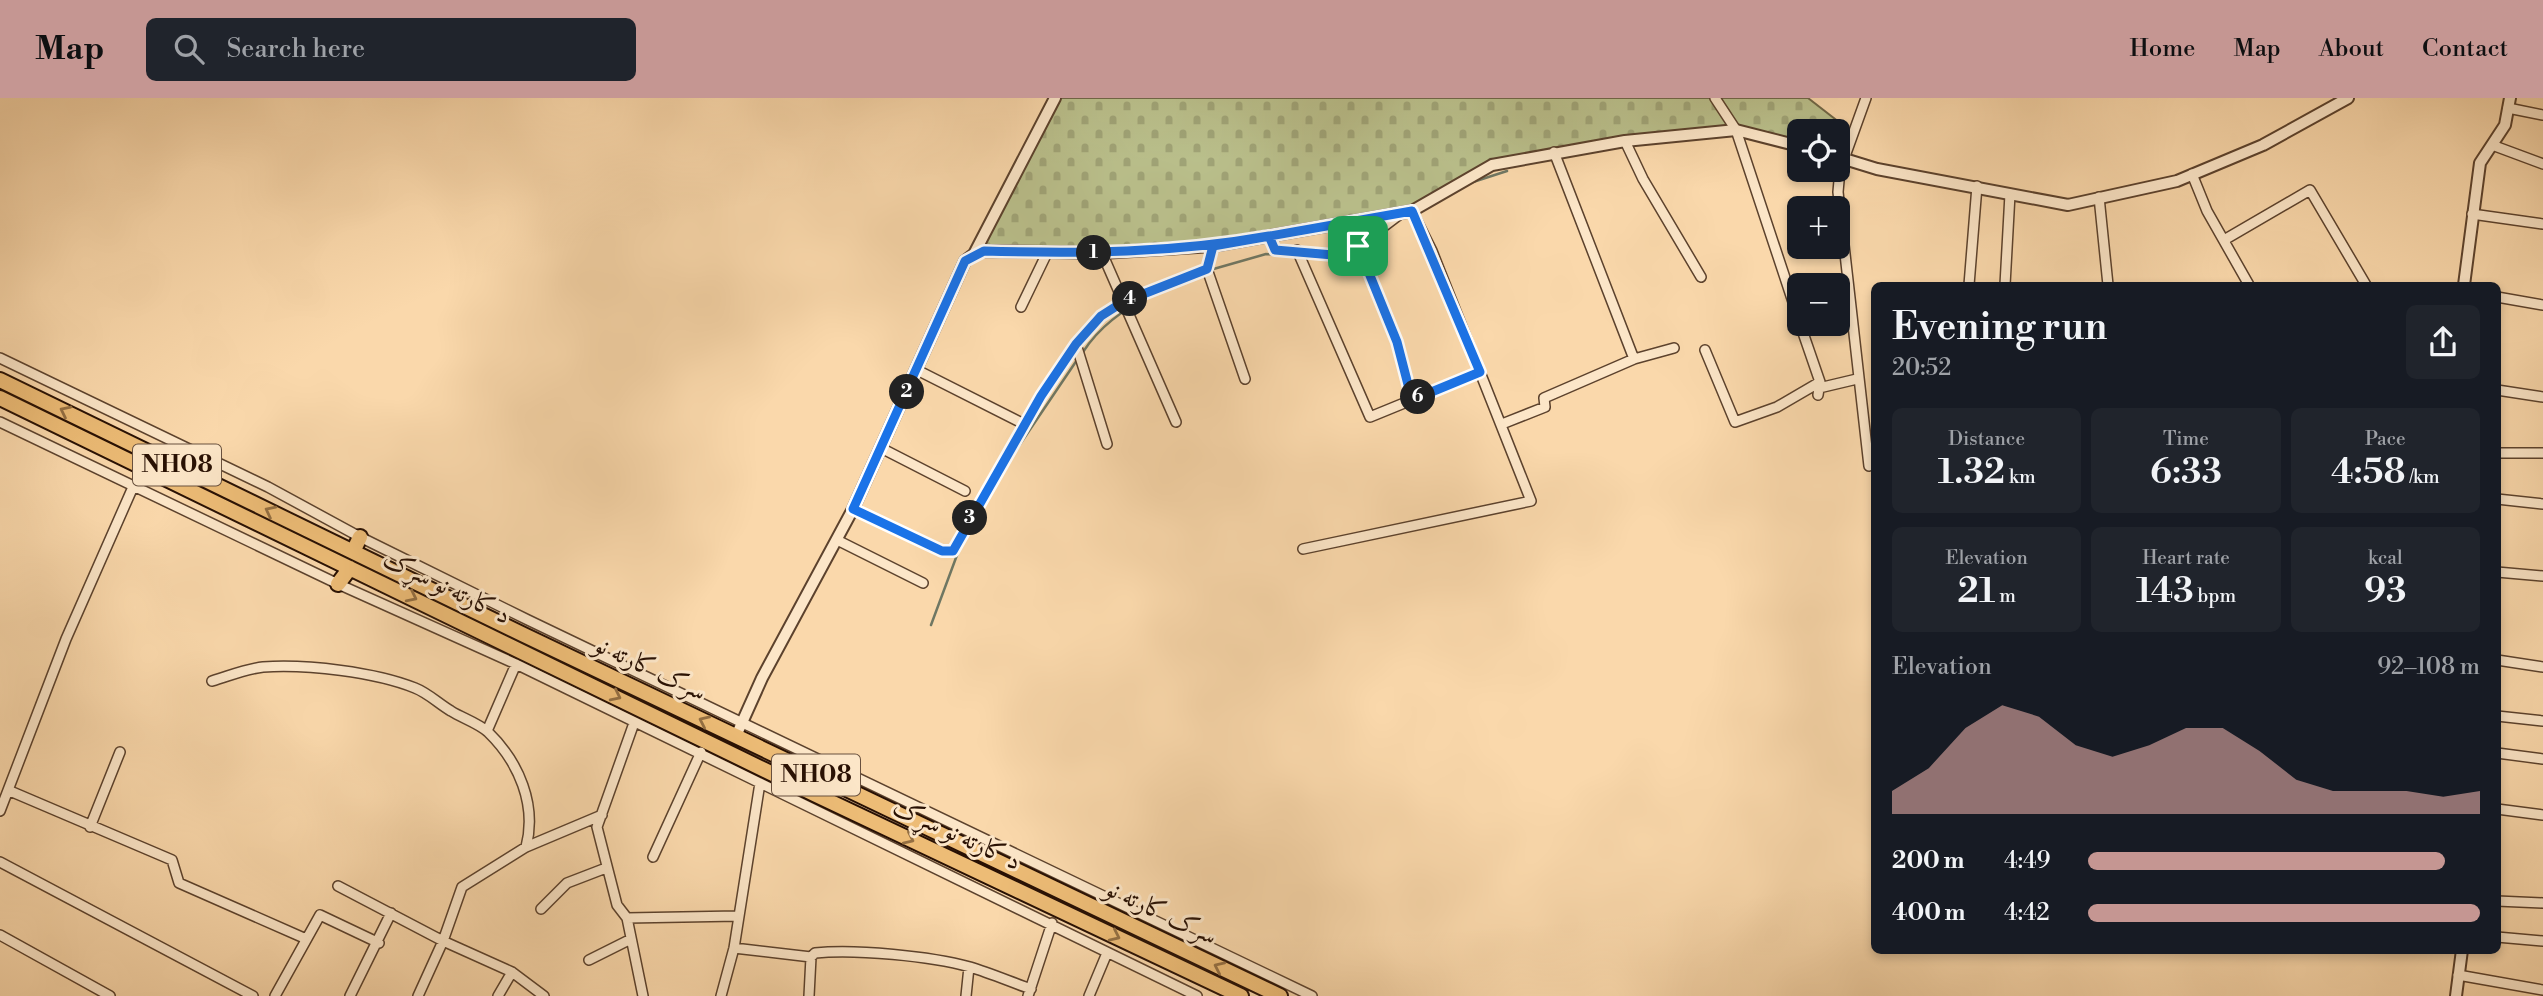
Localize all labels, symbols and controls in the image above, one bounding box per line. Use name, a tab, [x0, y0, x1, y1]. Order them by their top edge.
search box	[146, 18, 636, 81]
text: Map	[35, 29, 104, 70]
icon: search	[170, 30, 208, 68]
text: Search here	[226, 33, 365, 65]
text: Home	[2130, 34, 2195, 64]
text: Map	[2233, 34, 2281, 64]
text: About	[2319, 34, 2384, 64]
text: Contact	[2422, 34, 2508, 64]
map controls	[1787, 119, 1850, 336]
button: locate	[1787, 119, 1850, 182]
button: +	[1787, 196, 1850, 259]
pin	[1328, 216, 1388, 276]
icon: arrive	[1339, 227, 1377, 265]
pin: 1	[1076, 236, 1112, 270]
text: 1	[1089, 240, 1098, 264]
button: −	[1787, 273, 1850, 336]
pin: 4	[1112, 282, 1148, 316]
text: 4	[1123, 286, 1136, 310]
text: Evening run	[1892, 304, 2107, 351]
button: share	[2406, 305, 2480, 379]
text: 20:52	[1892, 354, 1951, 382]
pin: 2	[890, 374, 925, 410]
text: 2	[901, 379, 912, 403]
pin: 6	[1400, 380, 1436, 414]
text: 6	[1412, 384, 1423, 408]
one-way arrow	[60, 405, 72, 419]
text: Distance	[1948, 427, 2025, 451]
text: Time	[2163, 427, 2209, 451]
text: Pace	[2365, 427, 2406, 451]
road number: NH08	[133, 444, 221, 486]
text: 1.32	[1938, 451, 2005, 494]
text: 6:33	[2150, 451, 2222, 494]
text: 4:58	[2331, 451, 2406, 494]
text: km	[2005, 465, 2036, 489]
text: /km	[2406, 465, 2440, 489]
pin: 3	[953, 500, 988, 536]
one-way arrow	[265, 505, 277, 519]
text: 3	[964, 505, 975, 529]
street label: د کارته نو سړک	[376, 542, 516, 635]
text: Elevation	[1946, 546, 2028, 570]
text: Heart rate	[2142, 546, 2230, 570]
text: kcal	[2368, 546, 2403, 570]
text: 21	[1957, 570, 1995, 613]
text: 143	[2136, 570, 2194, 613]
text: 93	[2364, 570, 2406, 613]
text: m	[1995, 584, 2016, 608]
text: bpm	[2194, 584, 2236, 608]
one-way arrow	[405, 589, 417, 603]
street label: سرک کارته نو	[586, 627, 711, 708]
text: Elevation	[1892, 653, 1992, 681]
text: 92–108 m	[2377, 653, 2480, 681]
one-way arrow	[609, 688, 621, 702]
one-way arrow	[699, 715, 711, 729]
road number: NH08	[772, 754, 860, 796]
street label: د کارته نو سړک	[886, 790, 1026, 881]
one-way arrow	[902, 830, 914, 844]
text: 200 m	[1892, 847, 1964, 875]
text: 4:49	[2004, 847, 2051, 875]
street label: سرک کارته نو	[1097, 871, 1222, 952]
text: 400 m	[1892, 899, 1965, 927]
text: 4:42	[2004, 899, 2050, 927]
one-way arrow	[1108, 927, 1120, 941]
one-way arrow	[1214, 961, 1226, 975]

